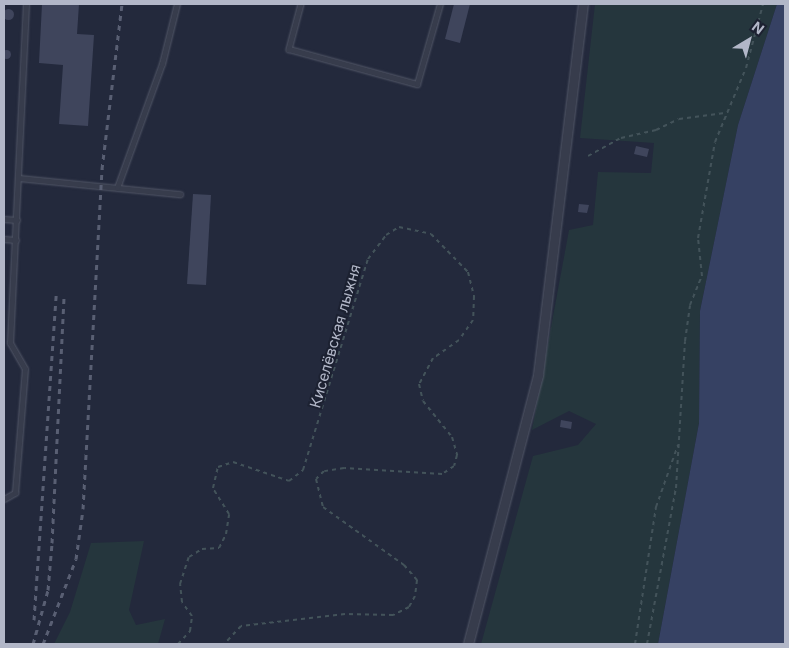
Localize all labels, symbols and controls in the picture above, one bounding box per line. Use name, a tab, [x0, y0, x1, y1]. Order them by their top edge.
north arrow	[724, 15, 774, 65]
text: N	[749, 18, 768, 38]
street label: Киселёвская лыжня	[306, 262, 364, 410]

